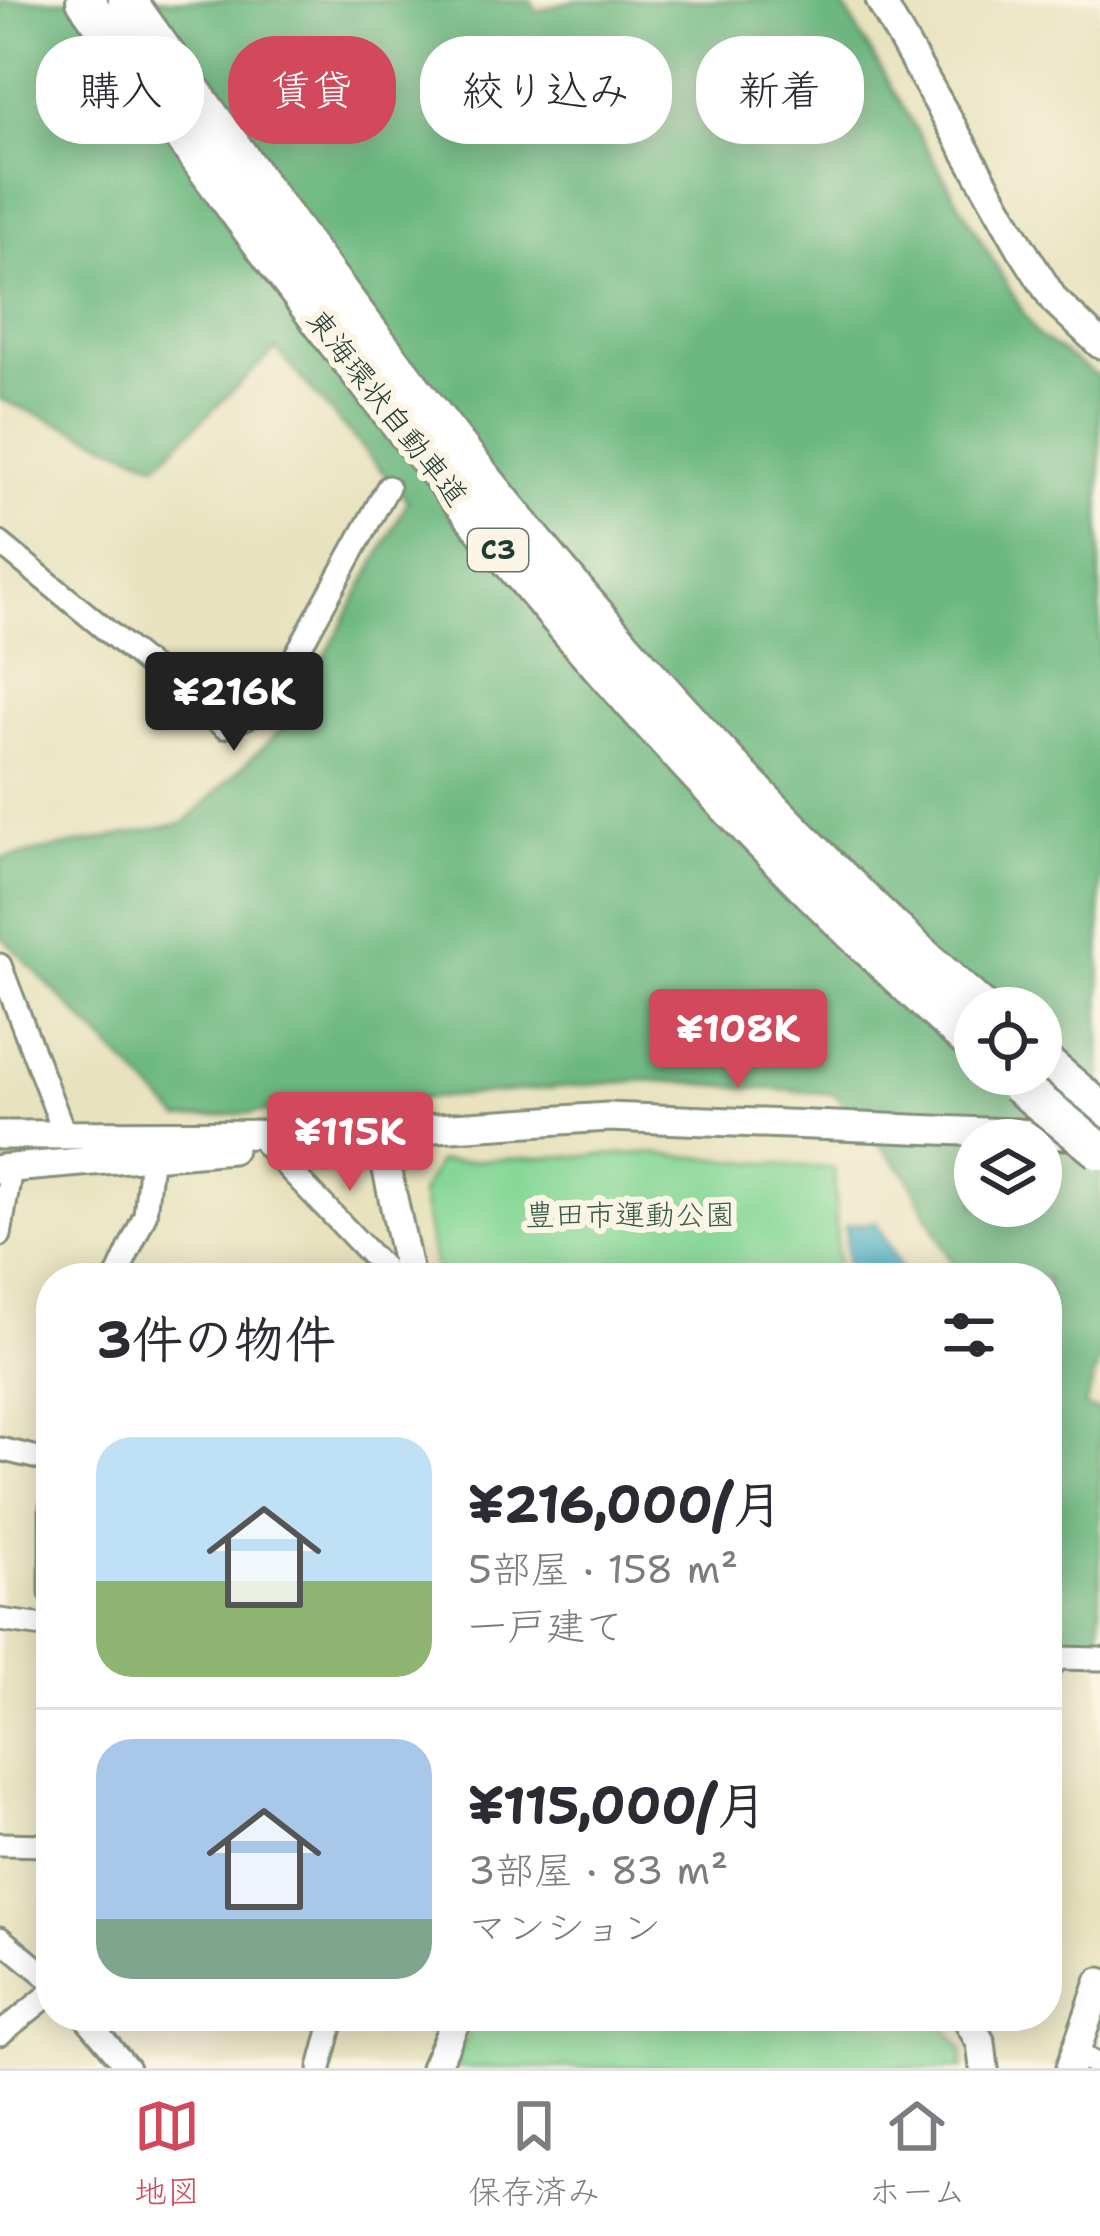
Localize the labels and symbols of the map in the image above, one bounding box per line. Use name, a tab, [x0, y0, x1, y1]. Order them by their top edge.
street label: 東海環状自動車道	[297, 301, 477, 515]
road number: C3	[468, 529, 528, 571]
pin: ¥216K	[150, 652, 318, 754]
pin: ¥108K	[654, 989, 822, 1091]
pin: ¥115K	[266, 1092, 434, 1194]
park label: 豊田市運動公園	[525, 1194, 735, 1235]

